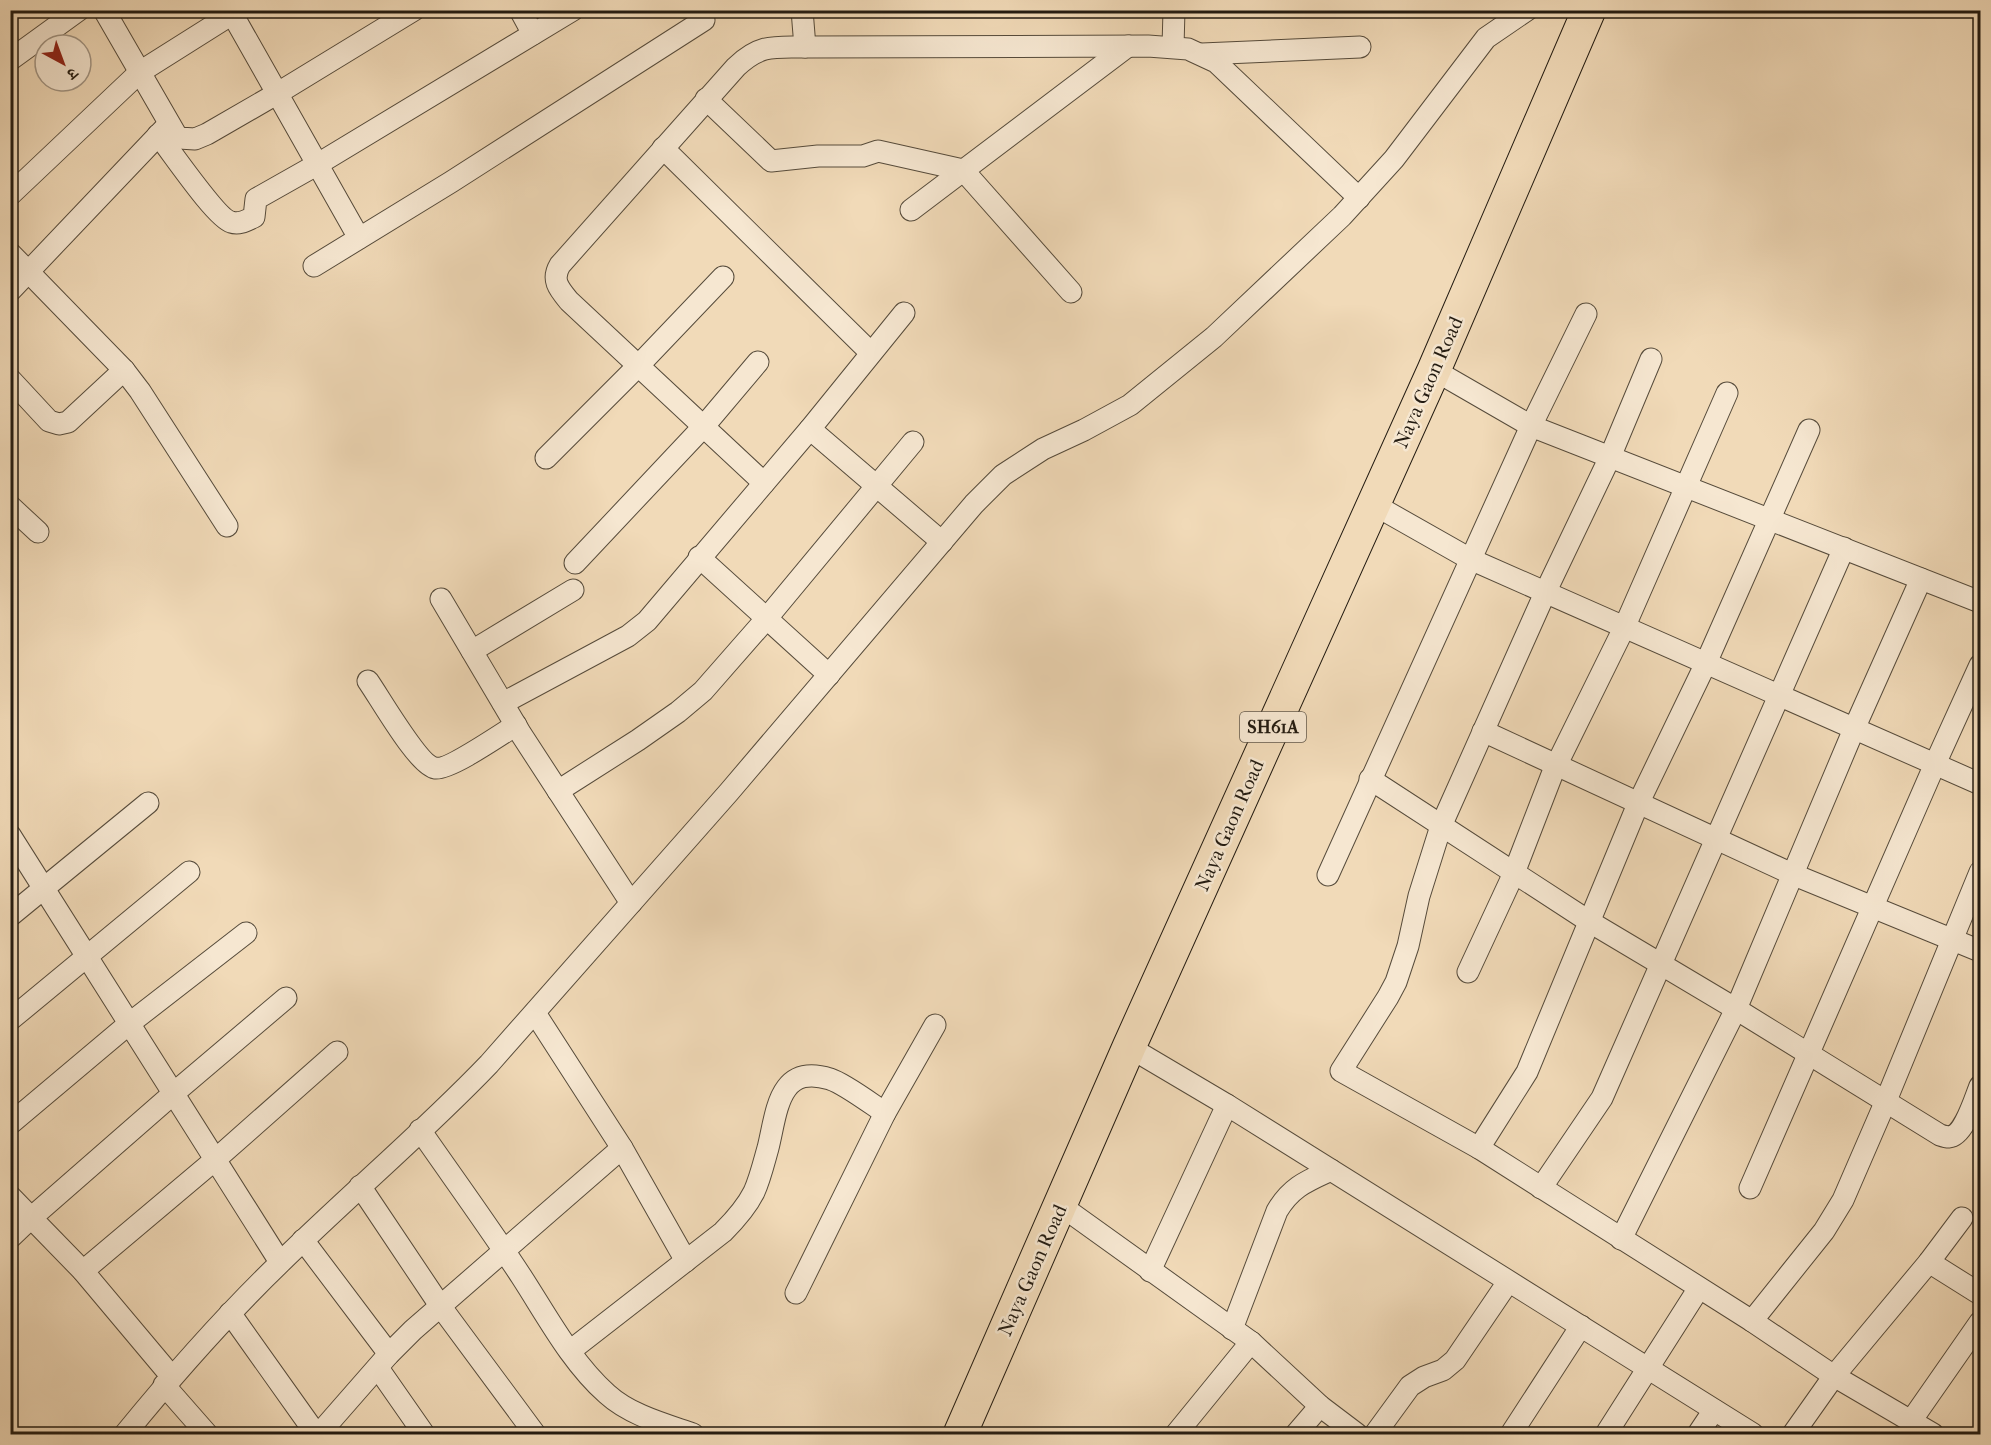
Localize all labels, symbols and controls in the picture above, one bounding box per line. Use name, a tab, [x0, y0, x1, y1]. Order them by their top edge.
north arrow	[33, 33, 93, 93]
text: उ	[62, 63, 83, 85]
street label: Naya Gaon Road	[1389, 312, 1468, 451]
road number: SH61A	[1240, 712, 1306, 742]
street label: Naya Gaon Road	[1190, 755, 1269, 894]
street label: Naya Gaon Road	[993, 1200, 1072, 1339]

